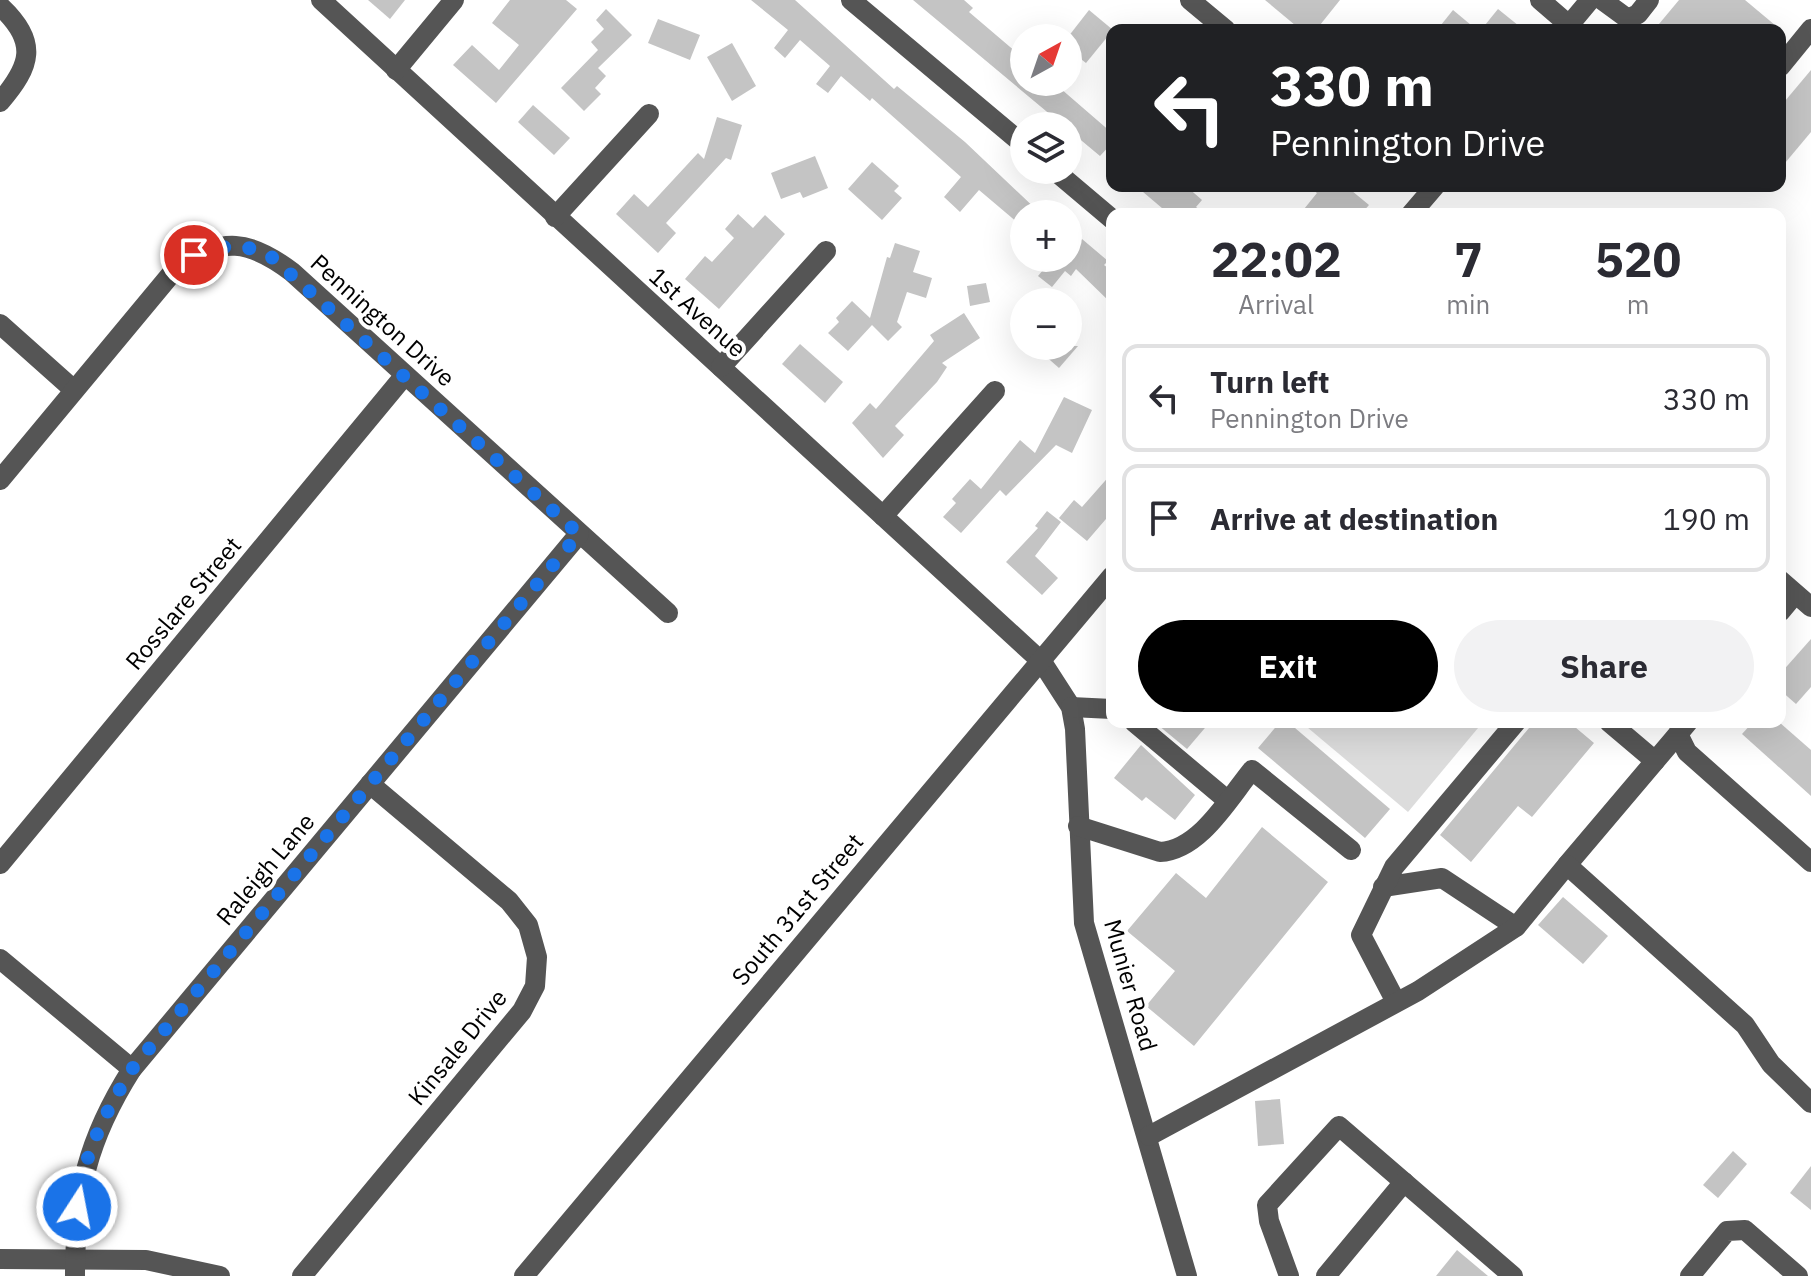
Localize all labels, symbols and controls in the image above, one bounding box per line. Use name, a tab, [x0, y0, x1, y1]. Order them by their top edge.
north arrow	[1010, 24, 1082, 96]
map controls	[1010, 24, 1082, 360]
text: 330 m	[1270, 49, 1434, 121]
icon: left	[1138, 56, 1242, 160]
button: layers	[1010, 112, 1082, 184]
text: Pennington Drive	[1270, 119, 1545, 166]
button: +	[1010, 200, 1082, 272]
pin	[160, 221, 228, 289]
text: 22:02	[1211, 228, 1342, 290]
text: 7	[1454, 228, 1483, 290]
text: 520	[1595, 228, 1681, 290]
icon: arrive	[172, 233, 216, 277]
street label: Pennington Drive	[304, 247, 462, 393]
street label: 1st Avenue	[643, 260, 753, 364]
text: Arrival	[1238, 287, 1314, 321]
text: min	[1446, 287, 1490, 321]
text: m	[1627, 287, 1649, 321]
button: −	[1010, 288, 1082, 360]
text: Turn left	[1210, 362, 1329, 401]
icon: left	[1142, 376, 1186, 420]
text: 330 m	[1663, 379, 1750, 418]
text: Pennington Drive	[1210, 401, 1409, 435]
icon: arrive	[1142, 496, 1186, 540]
text: Arrive at destination	[1210, 499, 1498, 538]
text: 190 m	[1663, 499, 1750, 538]
street label: Rosslare Street	[118, 530, 248, 676]
button: Exit	[1138, 620, 1438, 712]
button: Share	[1454, 620, 1754, 712]
street label: Raleigh Lane	[209, 806, 321, 932]
street label: South 31st Street	[724, 826, 870, 992]
street label: Munier Road	[1097, 915, 1165, 1055]
street label: Kinsale Drive	[400, 982, 514, 1112]
position arrow	[35, 1165, 119, 1249]

